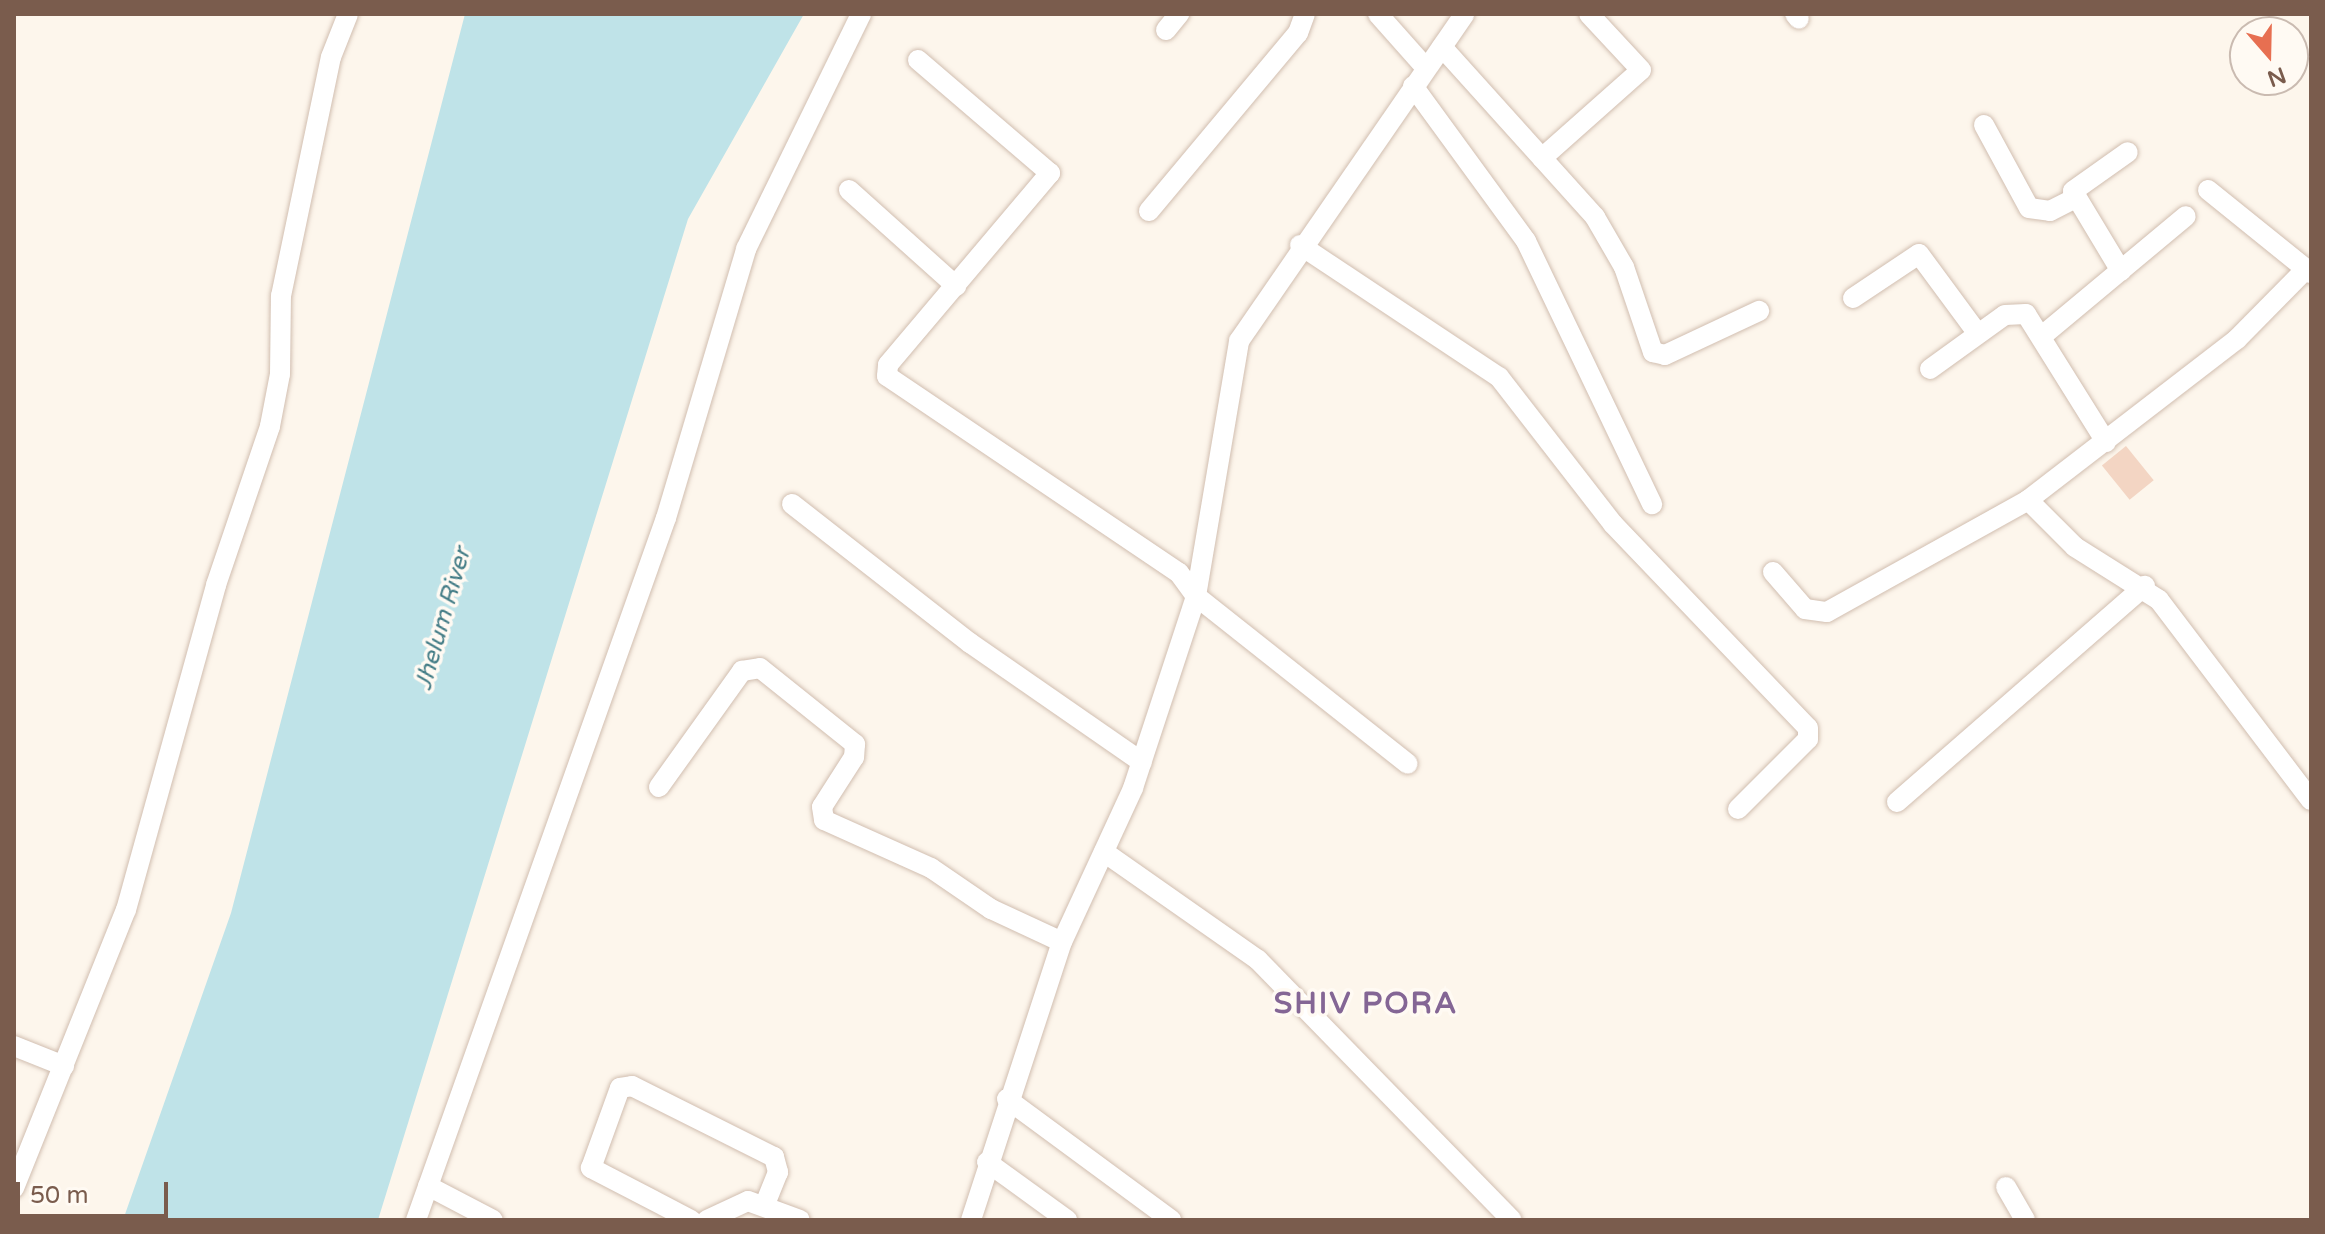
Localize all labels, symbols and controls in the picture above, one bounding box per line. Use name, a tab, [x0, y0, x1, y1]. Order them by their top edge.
north arrow	[2229, 16, 2309, 96]
text: N	[2264, 61, 2289, 92]
water label: Jhelum River	[409, 545, 477, 693]
district label: SHIV PORA	[1274, 986, 1458, 1022]
scale bar	[20, 1166, 172, 1216]
text: 50 m	[30, 1181, 88, 1210]

